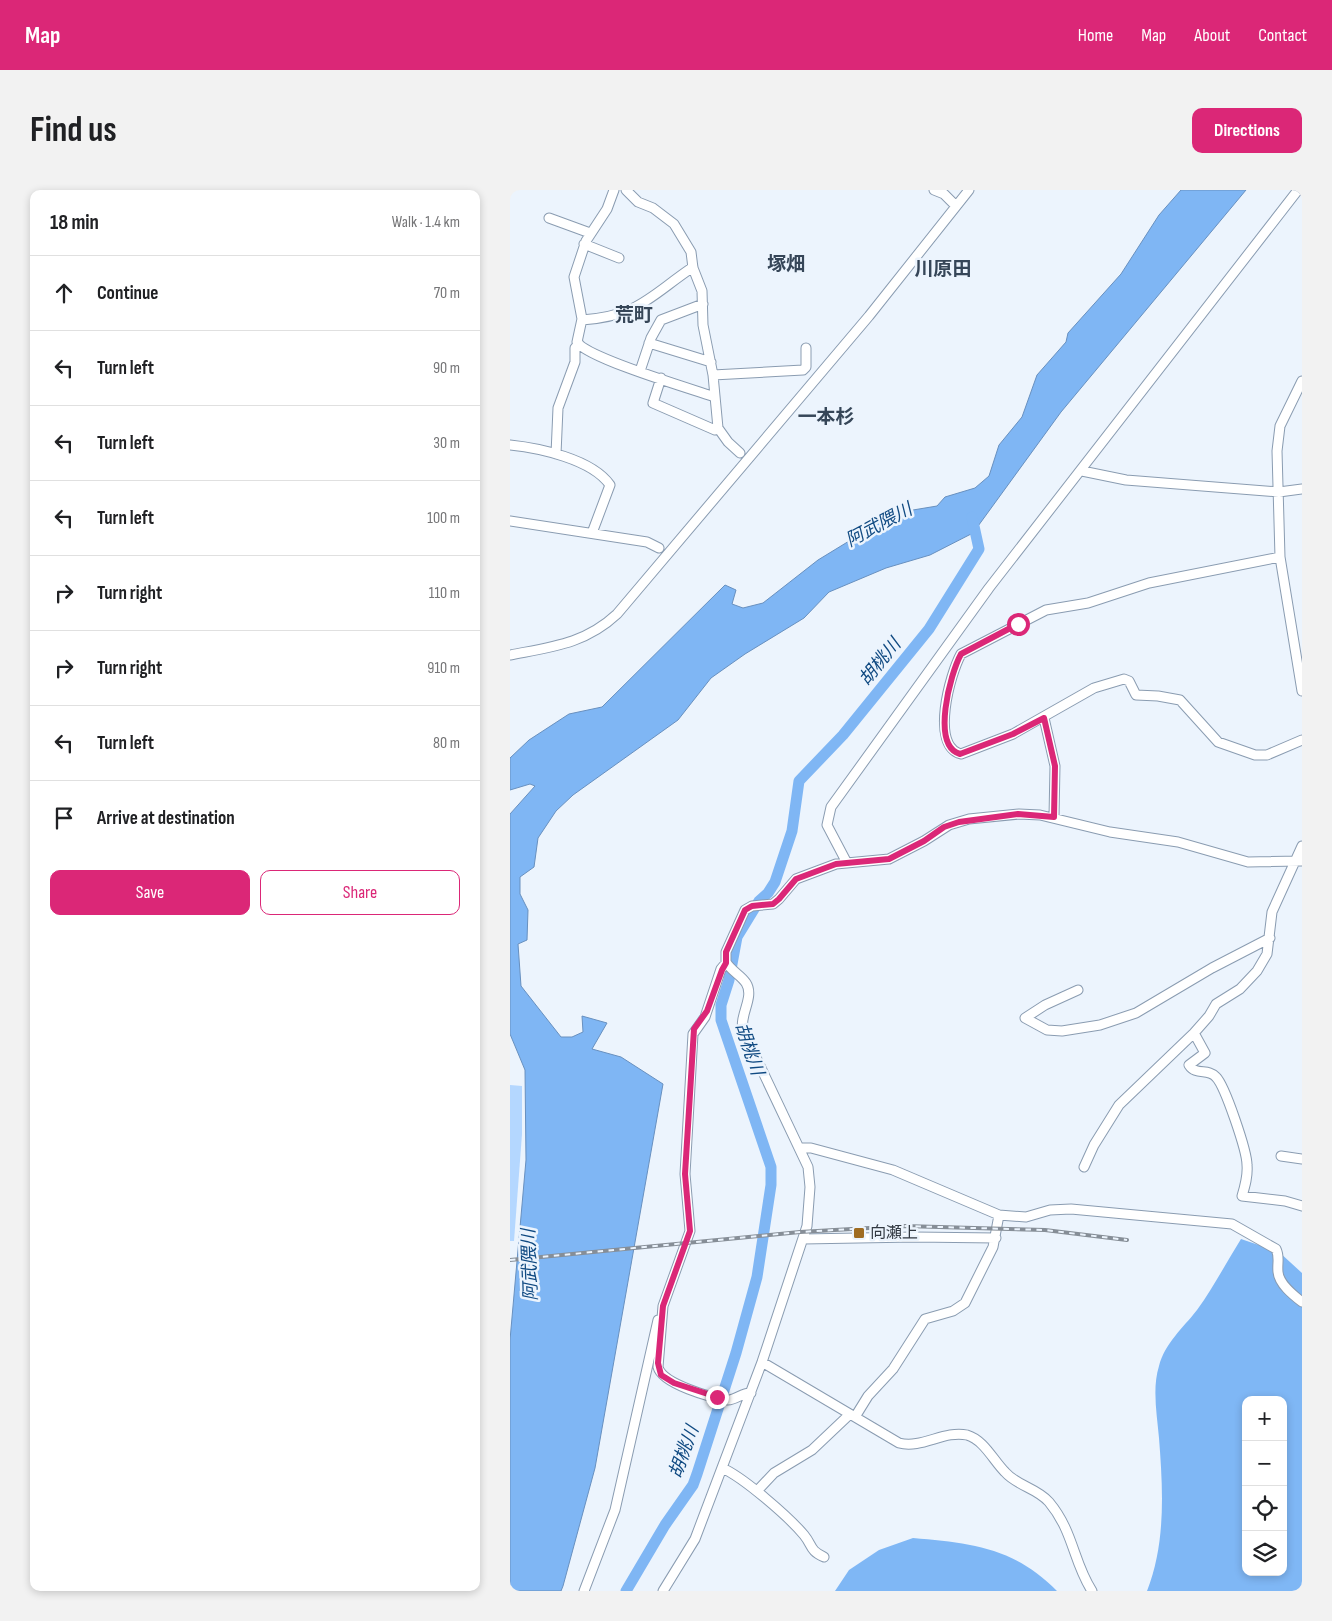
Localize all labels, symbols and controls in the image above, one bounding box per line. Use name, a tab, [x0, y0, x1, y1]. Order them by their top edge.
text: Map	[25, 21, 60, 50]
text: Home	[1078, 25, 1113, 46]
text: Map	[1141, 25, 1166, 46]
text: About	[1194, 25, 1230, 46]
text: Contact	[1258, 25, 1307, 46]
button: Directions	[1192, 108, 1302, 153]
text: Find us	[30, 109, 117, 152]
text: 18 min	[50, 210, 99, 235]
text: Walk · 1.4 km	[392, 213, 460, 232]
district label: 塚畑	[767, 253, 805, 276]
district label: 川原田	[914, 258, 972, 281]
icon: ahead	[50, 279, 78, 307]
text: Continue	[97, 282, 158, 305]
text: 70 m	[434, 284, 460, 303]
district label: 荒町	[615, 304, 653, 327]
icon: left	[50, 354, 78, 382]
text: Turn left	[97, 357, 154, 380]
text: 90 m	[433, 359, 460, 378]
district label: 一本杉	[797, 406, 855, 429]
icon: left	[50, 429, 78, 457]
text: Turn left	[97, 432, 154, 455]
text: 30 m	[433, 434, 460, 453]
water label: 阿武隈川	[842, 498, 917, 551]
icon: left	[50, 504, 78, 532]
text: Turn left	[97, 507, 154, 530]
text: 100 m	[427, 509, 460, 528]
icon: right	[50, 579, 78, 607]
text: Turn right	[97, 582, 162, 605]
text: 110 m	[429, 584, 460, 603]
route start	[1007, 613, 1030, 636]
water label: 胡桃川	[855, 633, 906, 690]
icon: right	[50, 654, 78, 682]
text: Turn right	[97, 657, 162, 680]
text: 910 m	[427, 659, 460, 678]
icon: left	[50, 729, 78, 757]
text: Turn left	[97, 732, 154, 755]
text: 80 m	[433, 734, 460, 753]
icon: arrive	[50, 804, 78, 832]
text: Arrive at destination	[97, 807, 235, 830]
button: Save	[50, 870, 250, 915]
button: Share	[260, 870, 460, 915]
water label: 胡桃川	[730, 1020, 768, 1080]
place label: 向瀬上	[870, 1224, 918, 1243]
marker: 向瀬上	[852, 1226, 866, 1240]
water label: 阿武隈川	[518, 1227, 542, 1301]
route end	[706, 1386, 729, 1409]
map controls	[1242, 1396, 1287, 1576]
button: +	[1242, 1396, 1287, 1441]
water label: 胡桃川	[665, 1421, 704, 1481]
button: −	[1242, 1441, 1287, 1486]
button: locate	[1242, 1486, 1287, 1531]
button: layers	[1242, 1531, 1287, 1576]

